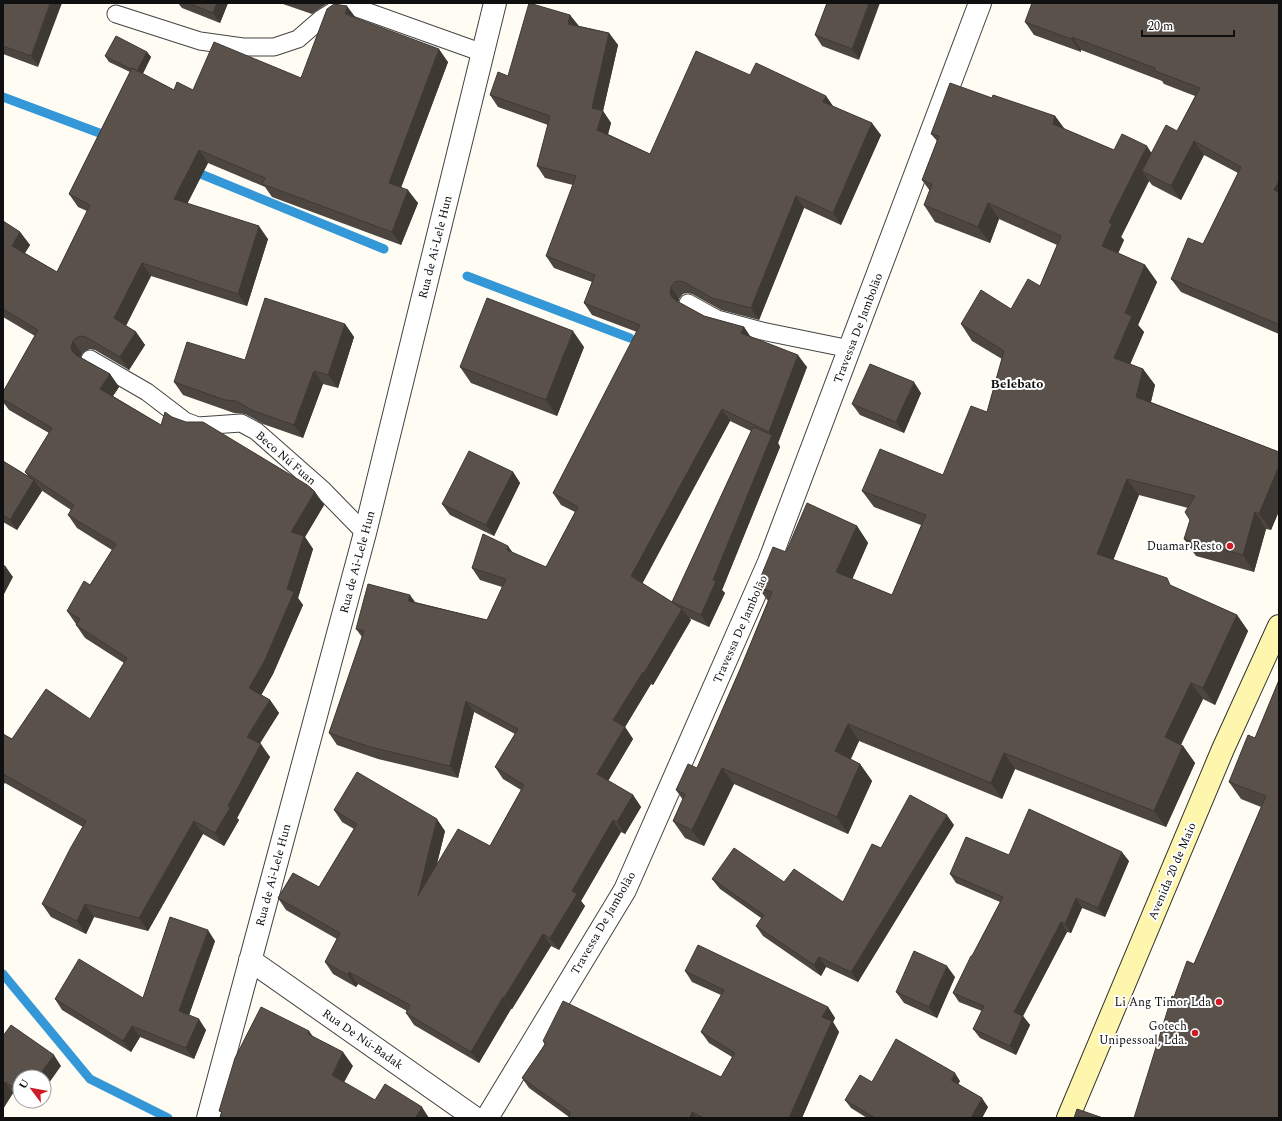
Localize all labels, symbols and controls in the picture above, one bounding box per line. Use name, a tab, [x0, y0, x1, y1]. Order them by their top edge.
scale bar	[1142, 12, 1234, 38]
text: 20 m	[1148, 17, 1173, 36]
street label: Rua de Ai-Lele Hun	[414, 194, 457, 301]
street label: Travessa De Jambolão	[829, 270, 888, 386]
district label: Belebato	[991, 374, 1043, 394]
street label: Beco Nú Fuan	[251, 427, 320, 490]
street label: Rua de Ai-Lele Hun	[335, 509, 380, 616]
place label: Duamar Resto	[1147, 537, 1222, 556]
marker: Duamar Resto	[1225, 541, 1235, 551]
street label: Travessa De Jambolão	[708, 572, 773, 686]
street label: Avenida 20 de Maio	[1143, 819, 1202, 923]
street label: Rua de Ai-Lele Hun	[251, 822, 296, 929]
street label: Travessa De Jambolão	[566, 868, 641, 979]
place label: Li Ang Timor Lda	[1115, 993, 1211, 1012]
marker: Li Ang Timor Lda	[1214, 997, 1224, 1007]
street label: Rua De Nú-Badak	[318, 1004, 407, 1075]
place label: Gotech Unipessoal, Lda.	[1099, 1017, 1187, 1050]
marker: Gotech Unipessoal, Lda.	[1190, 1028, 1200, 1038]
north arrow	[12, 1069, 52, 1109]
text: U	[14, 1076, 34, 1092]

